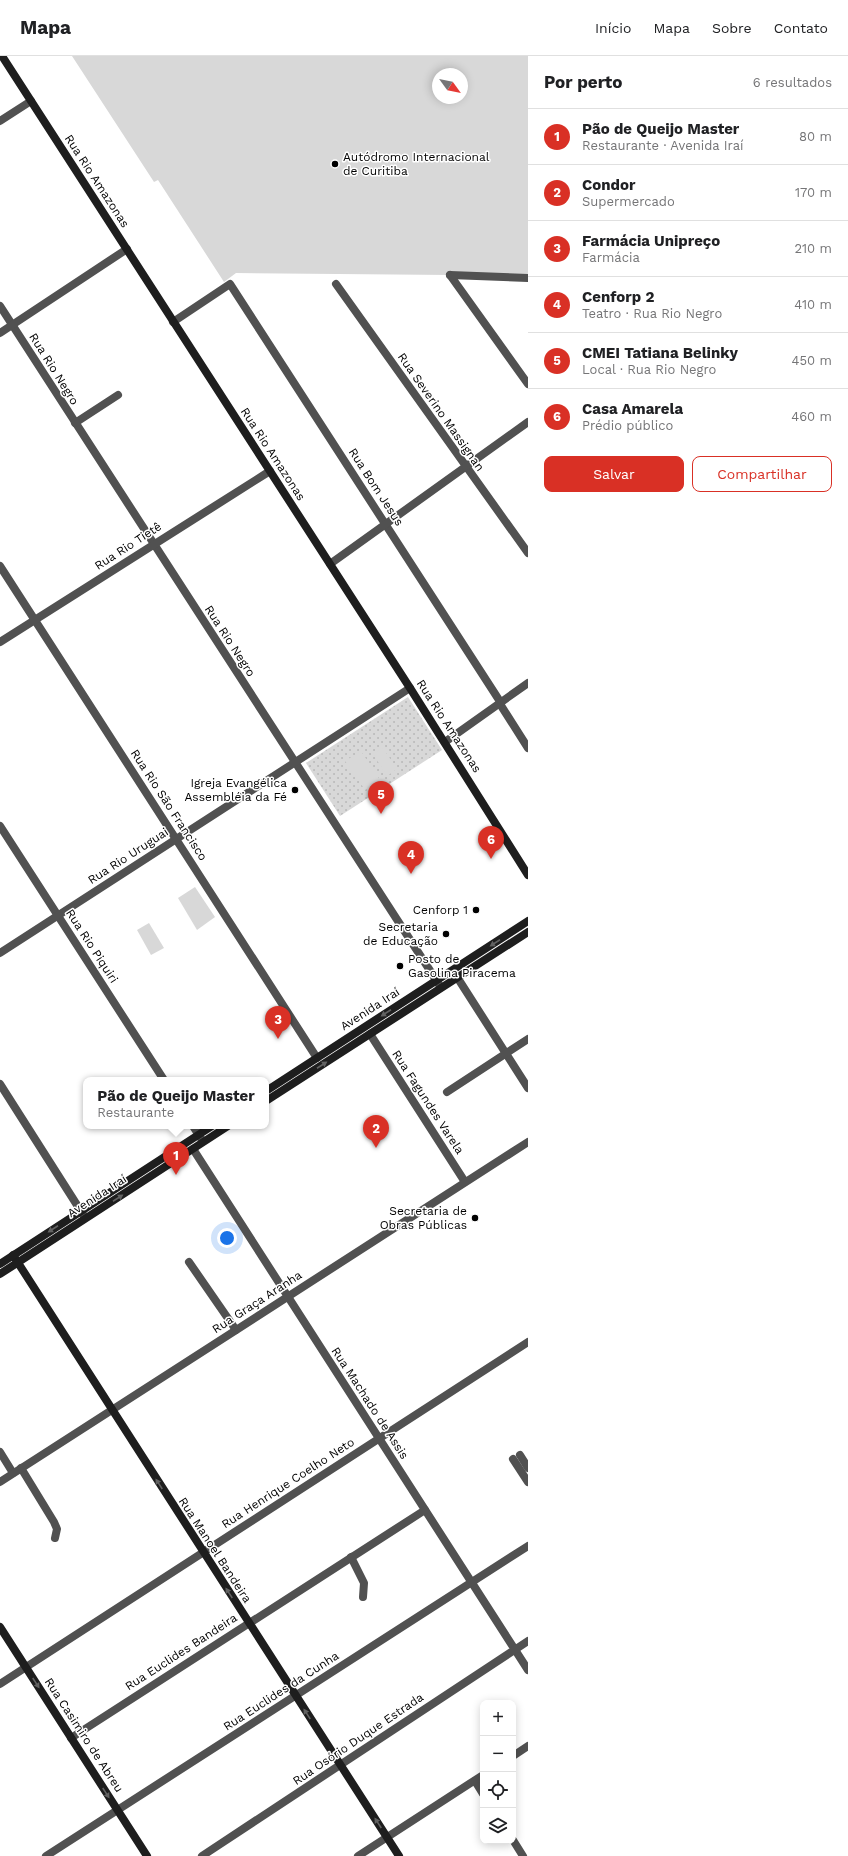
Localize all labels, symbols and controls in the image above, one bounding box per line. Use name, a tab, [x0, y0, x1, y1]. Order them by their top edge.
text: Mapa	[20, 16, 71, 39]
text: Início	[595, 20, 631, 36]
text: Mapa	[653, 20, 690, 36]
text: Sobre	[712, 20, 752, 36]
text: Contato	[774, 20, 828, 36]
north arrow	[432, 68, 468, 104]
text: Por perto	[544, 72, 622, 92]
text: 6 resultados	[753, 75, 832, 90]
text: Pão de Queijo Master	[582, 120, 739, 138]
text: 1	[554, 129, 560, 144]
text: 80 m	[799, 129, 832, 144]
street label: Rua Rio Amazonas	[62, 132, 132, 230]
text: Restaurante · Avenida Iraí	[582, 138, 744, 153]
place label: Autódromo Internacional de Curitiba	[343, 150, 490, 178]
marker: Autódromo Internacional de Curitiba	[330, 159, 340, 169]
text: Condor	[582, 176, 635, 194]
text: 2	[553, 185, 561, 200]
text: 170 m	[795, 185, 832, 200]
text: Supermercado	[582, 194, 675, 209]
text: Farmácia Unipreço	[582, 232, 720, 250]
text: 3	[553, 241, 561, 256]
text: 210 m	[794, 241, 832, 256]
text: Farmácia	[582, 250, 640, 265]
text: Cenforp 2	[582, 288, 654, 306]
text: 4	[553, 297, 561, 312]
text: 410 m	[794, 297, 832, 312]
text: Teatro · Rua Rio Negro	[582, 306, 722, 321]
street label: Rua Rio Negro	[26, 330, 82, 408]
text: CMEI Tatiana Belinky	[582, 344, 738, 362]
street label: Rua Severino Massignan	[395, 350, 487, 474]
text: 5	[553, 353, 561, 368]
text: 450 m	[792, 353, 832, 368]
text: Local · Rua Rio Negro	[582, 362, 716, 377]
text: Casa Amarela	[582, 400, 683, 418]
street label: Rua Rio Amazonas	[238, 405, 308, 503]
text: 6	[553, 409, 561, 424]
text: 460 m	[791, 409, 832, 424]
text: Prédio público	[582, 418, 673, 433]
street label: Rua Bom Jesus	[346, 446, 406, 528]
button: Salvar	[544, 456, 684, 492]
button: Compartilhar	[692, 456, 832, 492]
street label: Rua Rio Tietê	[92, 519, 164, 573]
street label: Rua Rio Negro	[202, 603, 258, 679]
street label: Rua Rio Amazonas	[414, 677, 484, 775]
street label: Rua Rio São Francisco	[128, 747, 210, 863]
place label: Igreja Evangélica Assembléia da Fé	[184, 776, 287, 804]
pin: 5	[368, 781, 394, 814]
marker: Igreja Evangélica Assembléia da Fé	[290, 785, 300, 795]
street label: Rua Rio Uruguai	[85, 825, 171, 887]
pin: 6	[478, 826, 504, 859]
pin: 4	[398, 841, 424, 874]
place label: Cenforp 1	[413, 903, 468, 917]
marker: Cenforp 1	[471, 905, 481, 915]
street label: Rua Rio Piquiri	[63, 907, 121, 985]
place label: Secretaria de Educação	[363, 920, 438, 948]
marker: Secretaria de Educação	[441, 929, 451, 939]
one-way arrow	[489, 939, 501, 946]
place label: Posto de Gasolina Piracema	[408, 952, 516, 980]
marker: Posto de Gasolina Piracema	[395, 961, 405, 971]
street label: Avenida Iraí	[338, 985, 402, 1033]
pin: 3	[265, 1006, 291, 1039]
one-way arrow	[380, 1010, 392, 1017]
street label: Rua Fagundes Varela	[389, 1047, 467, 1157]
one-way arrow	[317, 1061, 327, 1069]
popup	[83, 1077, 269, 1129]
text: Pão de Queijo Master	[97, 1087, 255, 1105]
text: Restaurante	[97, 1105, 174, 1120]
pin: 2	[363, 1115, 389, 1148]
pin: 1	[163, 1142, 189, 1175]
street label: Avenida Iraí	[65, 1172, 129, 1220]
one-way arrow	[112, 1194, 123, 1201]
place label: Secretaria de Obras Públicas	[380, 1204, 467, 1232]
marker: Secretaria de Obras Públicas	[470, 1213, 480, 1223]
one-way arrow	[48, 1225, 58, 1233]
your location	[217, 1228, 237, 1248]
street label: Rua Graça Aranha	[210, 1268, 305, 1336]
street label: Rua Machado de Assis	[329, 1344, 411, 1462]
street label: Rua Henrique Coelho Neto	[219, 1435, 357, 1531]
one-way arrow	[155, 1479, 163, 1489]
street label: Rua Manoel Bandeira	[176, 1495, 254, 1606]
one-way arrow	[225, 1588, 233, 1598]
street label: Rua Euclides Bandeira	[123, 1611, 240, 1693]
street label: Rua Euclides da Cunha	[221, 1648, 341, 1734]
street label: Rua Casimiro de Abreu	[42, 1675, 126, 1795]
one-way arrow	[32, 1678, 40, 1688]
street label: Rua Osório Duque Estrada	[290, 1690, 426, 1788]
map controls	[480, 1700, 516, 1844]
button: +	[480, 1700, 516, 1736]
one-way arrow	[303, 1709, 311, 1719]
button: −	[480, 1736, 516, 1772]
button: locate	[480, 1772, 516, 1808]
one-way arrow	[103, 1787, 110, 1799]
button: layers	[480, 1808, 516, 1844]
one-way arrow	[374, 1818, 382, 1828]

